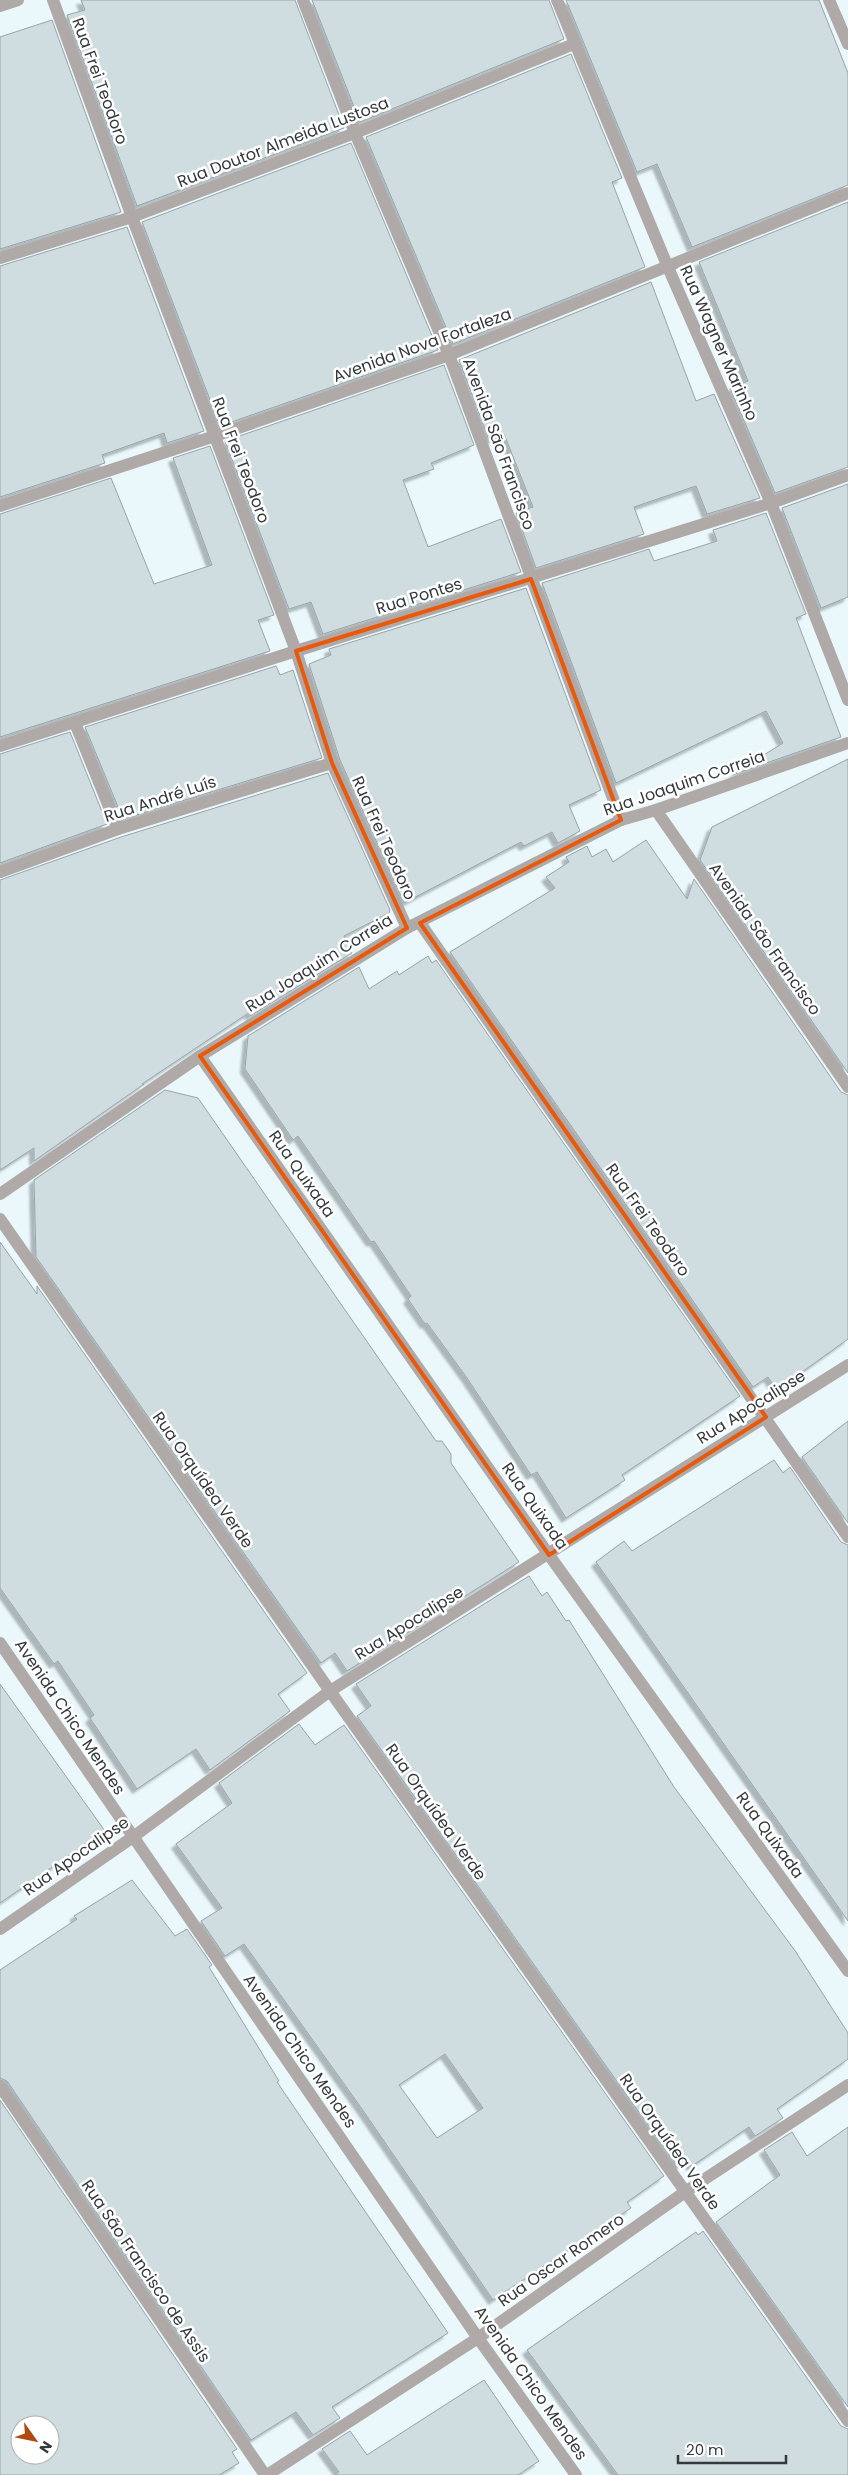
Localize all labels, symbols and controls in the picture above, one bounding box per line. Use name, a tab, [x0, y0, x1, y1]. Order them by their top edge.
street label: Rua Frei Teodoro	[66, 14, 134, 148]
street label: Rua Doutor Almeida Lustosa	[174, 91, 392, 193]
street label: Rua Wagner Marinho	[674, 262, 764, 424]
street label: Avenida Nova Fortaleza	[330, 302, 514, 388]
street label: Avenida São Francisco	[457, 355, 541, 533]
street label: Rua Frei Teodoro	[206, 394, 276, 526]
street label: Rua Pontes	[373, 572, 465, 620]
street label: Rua Joaquim Correia	[600, 745, 768, 821]
street label: Rua André Luís	[101, 770, 219, 828]
street label: Rua Frei Teodoro	[346, 772, 422, 904]
street label: Avenida São Francisco	[704, 858, 826, 1020]
street label: Rua Joaquim Correia	[241, 908, 397, 1018]
street label: Rua Quixada	[263, 1126, 341, 1222]
street label: Rua Frei Teodoro	[600, 1159, 696, 1281]
street label: Rua Apocalipse	[692, 1364, 810, 1450]
street label: Rua Orquídea Verde	[147, 1407, 259, 1553]
street label: Rua Quixada	[496, 1458, 574, 1554]
street label: Rua Apocalipse	[350, 1580, 468, 1666]
street label: Avenida Chico Mendes	[9, 1634, 131, 1800]
street label: Rua Orquídea Verde	[380, 1739, 492, 1885]
street label: Rua Quixada	[731, 1787, 809, 1883]
street label: Rua Apocalipse	[18, 1811, 134, 1901]
street label: Avenida Chico Mendes	[238, 1969, 362, 2133]
street label: Rua Orquídea Verde	[614, 2069, 726, 2215]
street label: Rua São Francisco de Assis	[76, 2175, 216, 2367]
street label: Rua Oscar Romero	[493, 2208, 629, 2312]
street label: Avenida Chico Mendes	[469, 2301, 593, 2465]
north arrow	[10, 2415, 60, 2465]
scale bar	[678, 2432, 786, 2464]
text: N	[35, 2437, 57, 2457]
text: 20 m	[686, 2439, 724, 2460]

